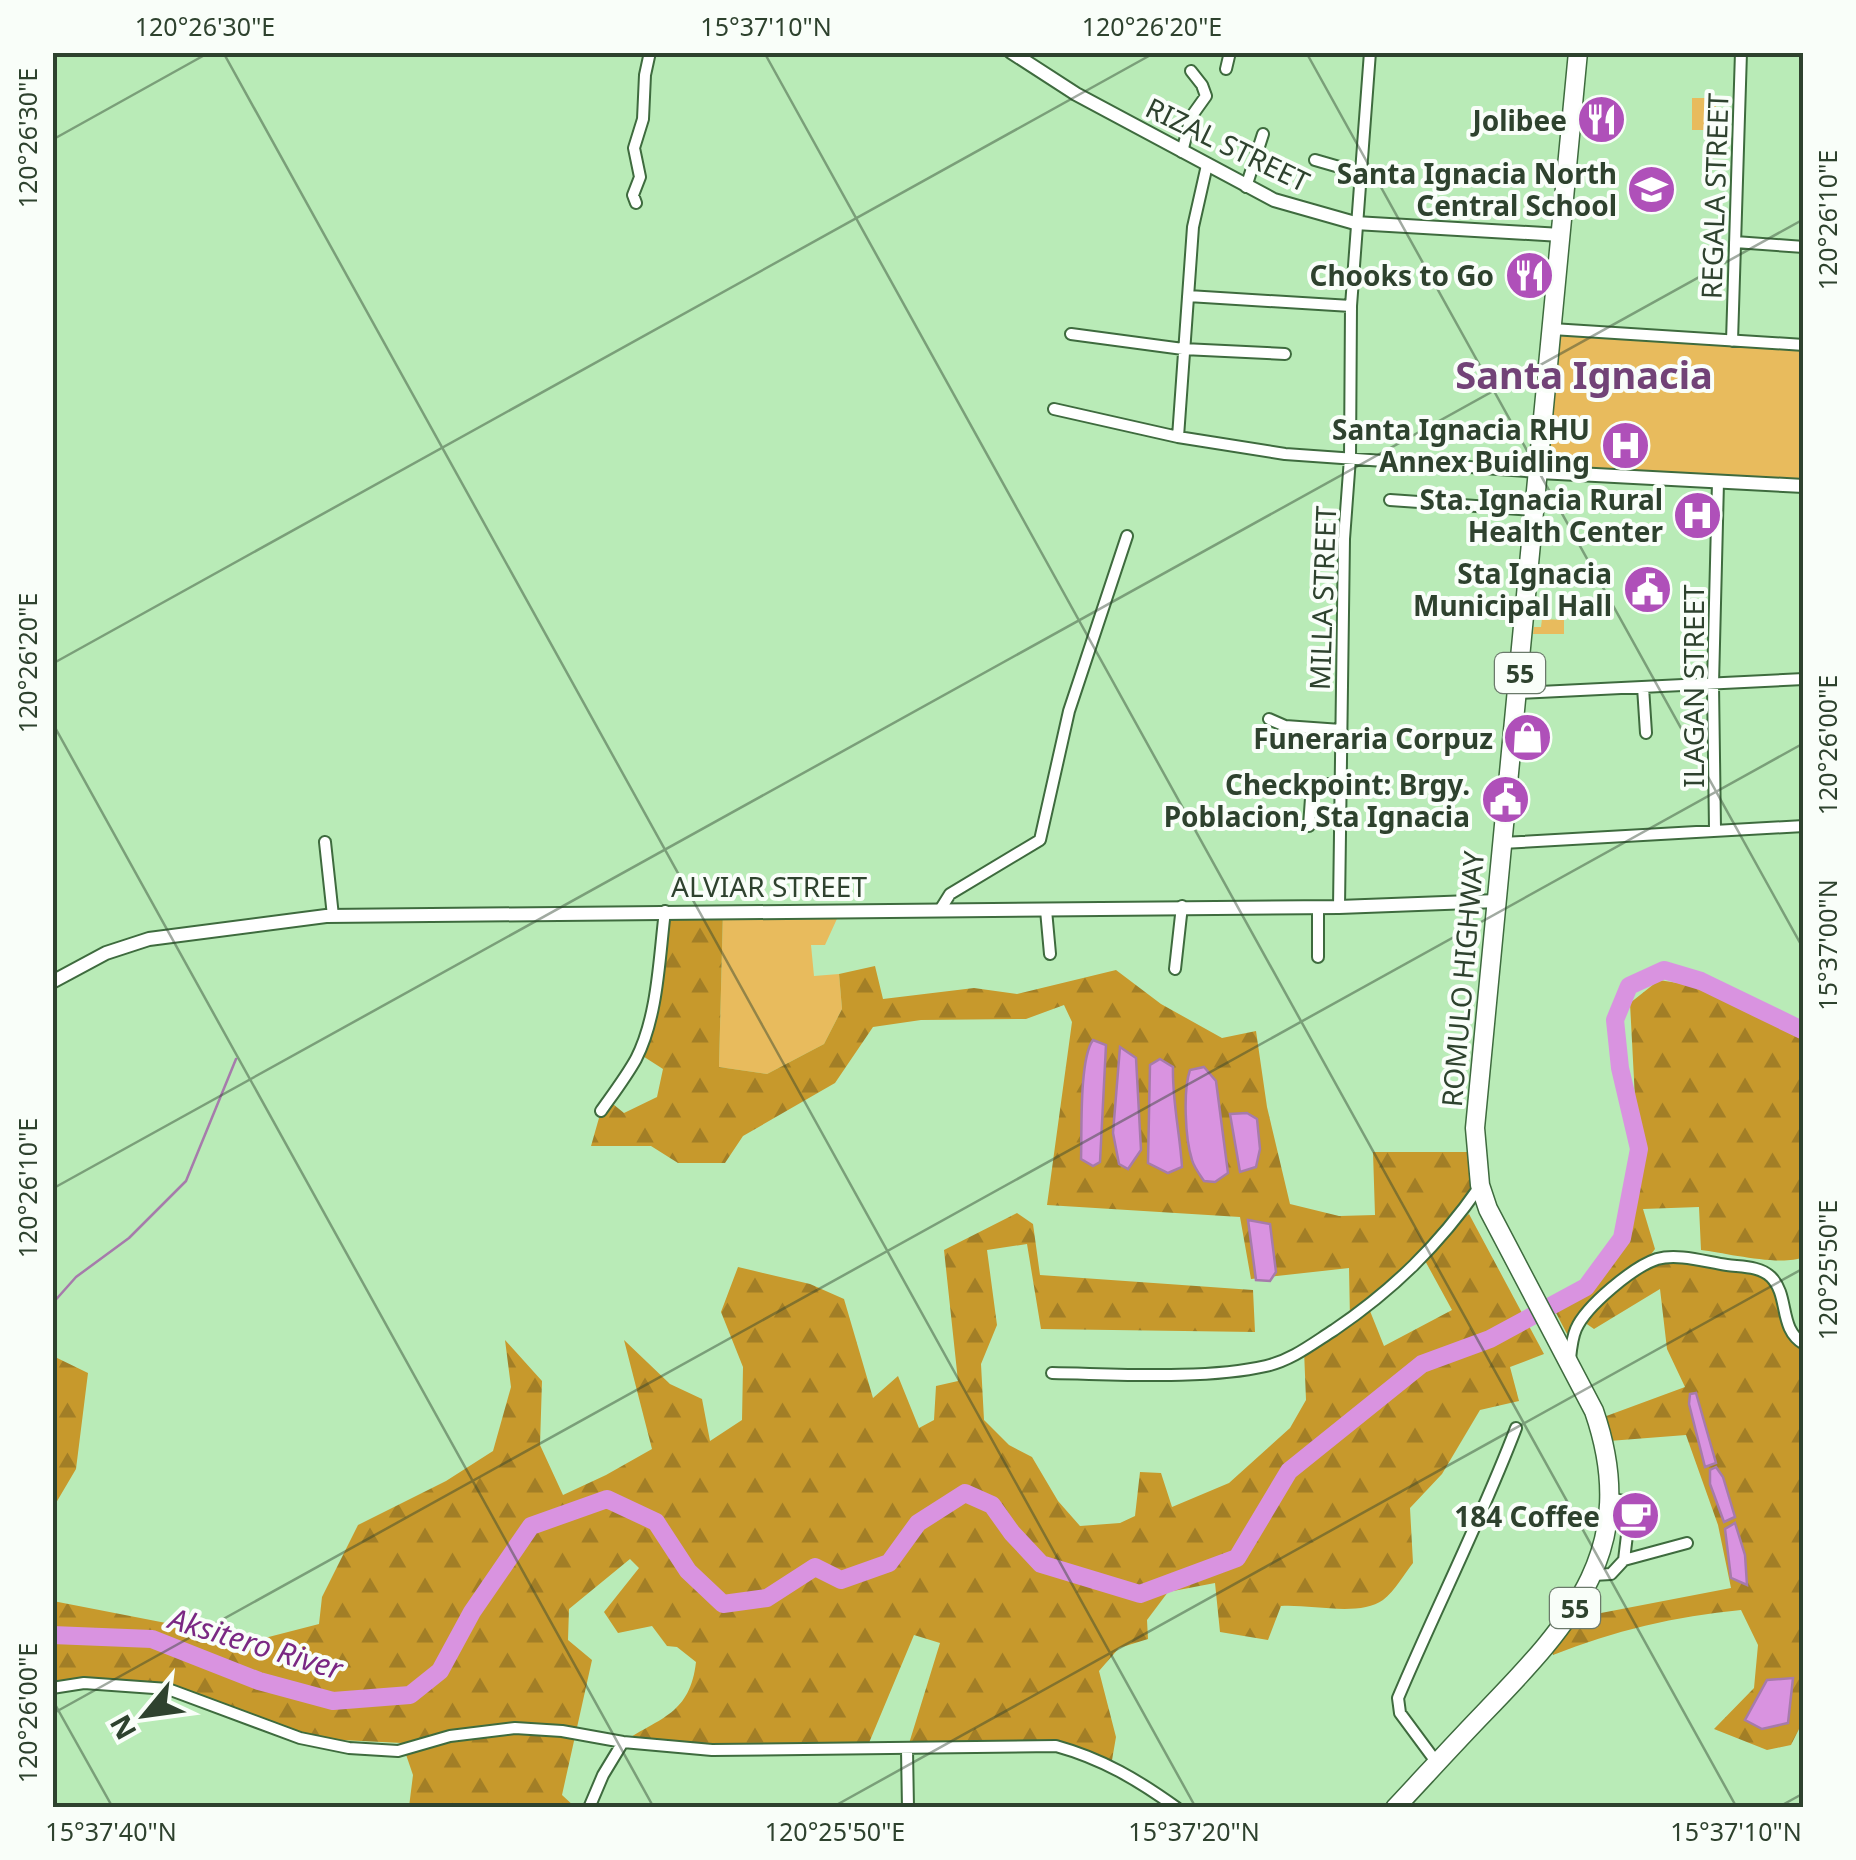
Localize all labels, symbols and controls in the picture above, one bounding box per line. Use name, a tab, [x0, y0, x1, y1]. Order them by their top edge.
text: 120°26'30"E	[135, 9, 275, 43]
text: 15°37'10"N	[700, 9, 832, 43]
text: 120°26'20"E	[1082, 9, 1222, 43]
text: 120°26'30"E	[10, 68, 44, 208]
street label: RIZAL STREET	[1140, 88, 1317, 200]
street label: REGALA STREET	[1691, 92, 1737, 300]
restaurant icon: Jolibee	[1576, 94, 1628, 146]
place label: Jolibee	[1469, 101, 1567, 139]
text: 120°26'10"E	[1810, 150, 1844, 290]
place label: Santa Ignacia North Central School	[1337, 154, 1617, 224]
school or university icon: Santa Ignacia North Central School	[1626, 163, 1678, 215]
restaurant icon: Chooks to Go	[1503, 249, 1555, 301]
place label: Chooks to Go	[1309, 256, 1494, 294]
district label: Santa Ignacia	[1455, 348, 1713, 400]
place label: Santa Ignacia RHU Annex Buidling	[1332, 410, 1590, 480]
hospital icon: Santa Ignacia RHU Annex Buidling	[1599, 419, 1651, 471]
place label: Sta. Ignacia Rural Health Center	[1419, 480, 1663, 550]
hospital icon: Sta. Ignacia Rural Health Center	[1672, 489, 1724, 541]
street label: MILLA STREET	[1300, 505, 1344, 691]
place label: Sta Ignacia Municipal Hall	[1413, 554, 1612, 624]
public building icon: Sta Ignacia Municipal Hall	[1621, 563, 1673, 615]
street label: ILAGAN STREET	[1674, 584, 1712, 788]
text: 120°26'20"E	[10, 593, 44, 733]
road number: 55	[1495, 653, 1545, 693]
text: 120°26'00"E	[1810, 675, 1844, 815]
shop icon: Funeraria Corpuz	[1502, 712, 1554, 764]
place label: Funeraria Corpuz	[1253, 719, 1493, 757]
place label: Checkpoint: Brgy. Poblacion, Sta Ignacia	[1164, 765, 1470, 835]
public building icon: Checkpoint: Brgy. Poblacion, Sta Ignacia	[1479, 774, 1531, 826]
street label: ROMULO HIGHWAY	[1432, 849, 1492, 1109]
street label: ALVIAR STREET	[671, 867, 867, 905]
text: 15°37'00"N	[1810, 879, 1844, 1011]
text: 120°26'10"E	[10, 1118, 44, 1258]
text: 120°25'50"E	[1810, 1200, 1844, 1340]
cafe icon: 184 Coffee	[1609, 1490, 1661, 1542]
place label: 184 Coffee	[1454, 1497, 1600, 1535]
road number: 55	[1550, 1588, 1600, 1628]
water label: Aksitero River	[162, 1597, 349, 1689]
text: 120°26'00"E	[10, 1643, 44, 1783]
north arrow	[95, 1665, 195, 1765]
text: N	[100, 1708, 144, 1747]
text: 15°37'40"N	[45, 1814, 177, 1848]
text: 120°25'50"E	[765, 1814, 905, 1848]
text: 15°37'20"N	[1128, 1814, 1260, 1848]
text: 15°37'10"N	[1670, 1814, 1802, 1848]

